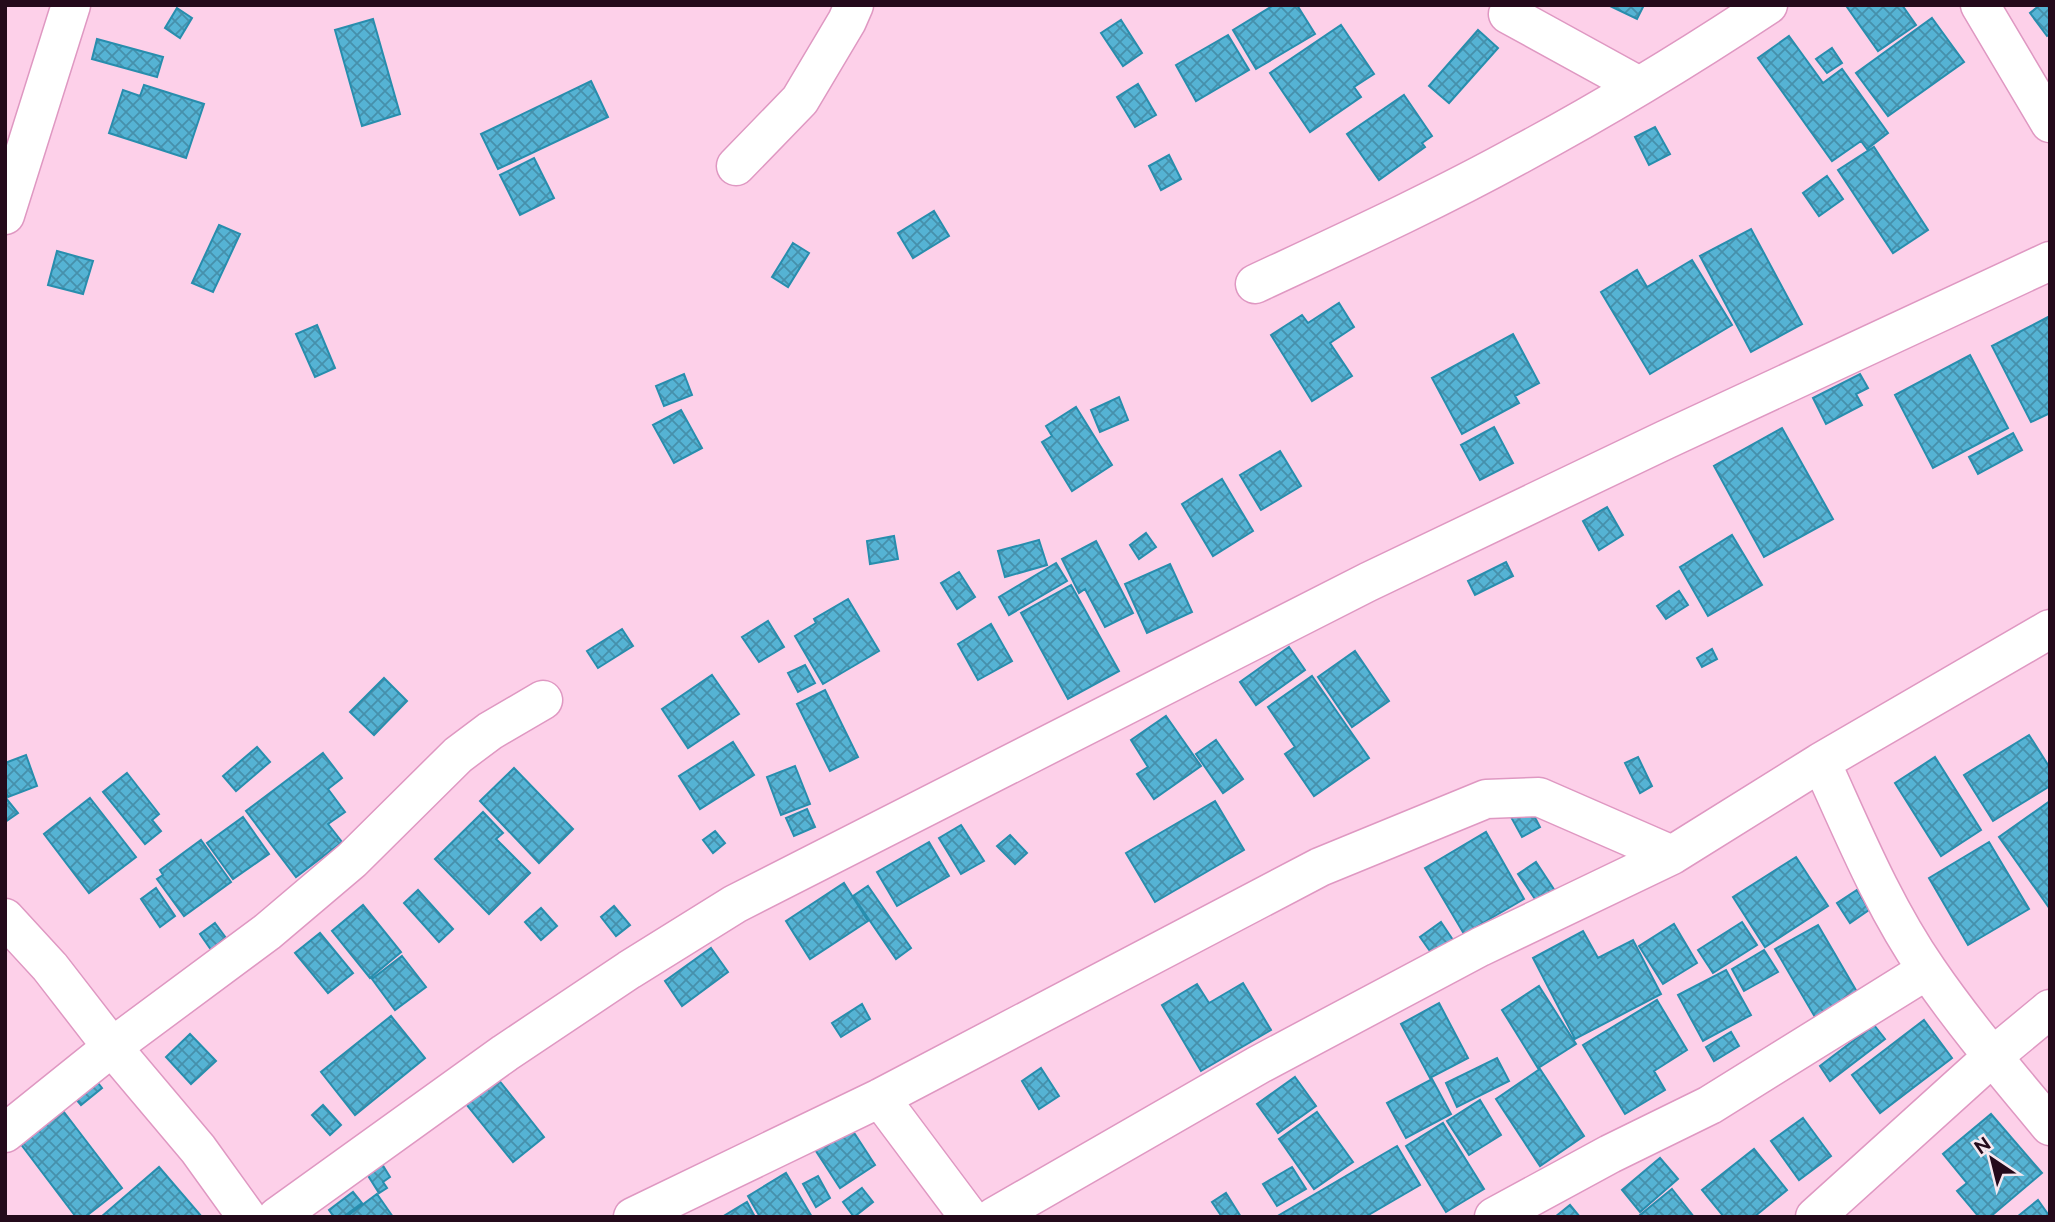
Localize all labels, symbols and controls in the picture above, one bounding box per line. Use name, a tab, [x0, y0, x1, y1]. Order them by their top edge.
north arrow	[1957, 1124, 2027, 1194]
text: N	[1970, 1132, 1994, 1158]

